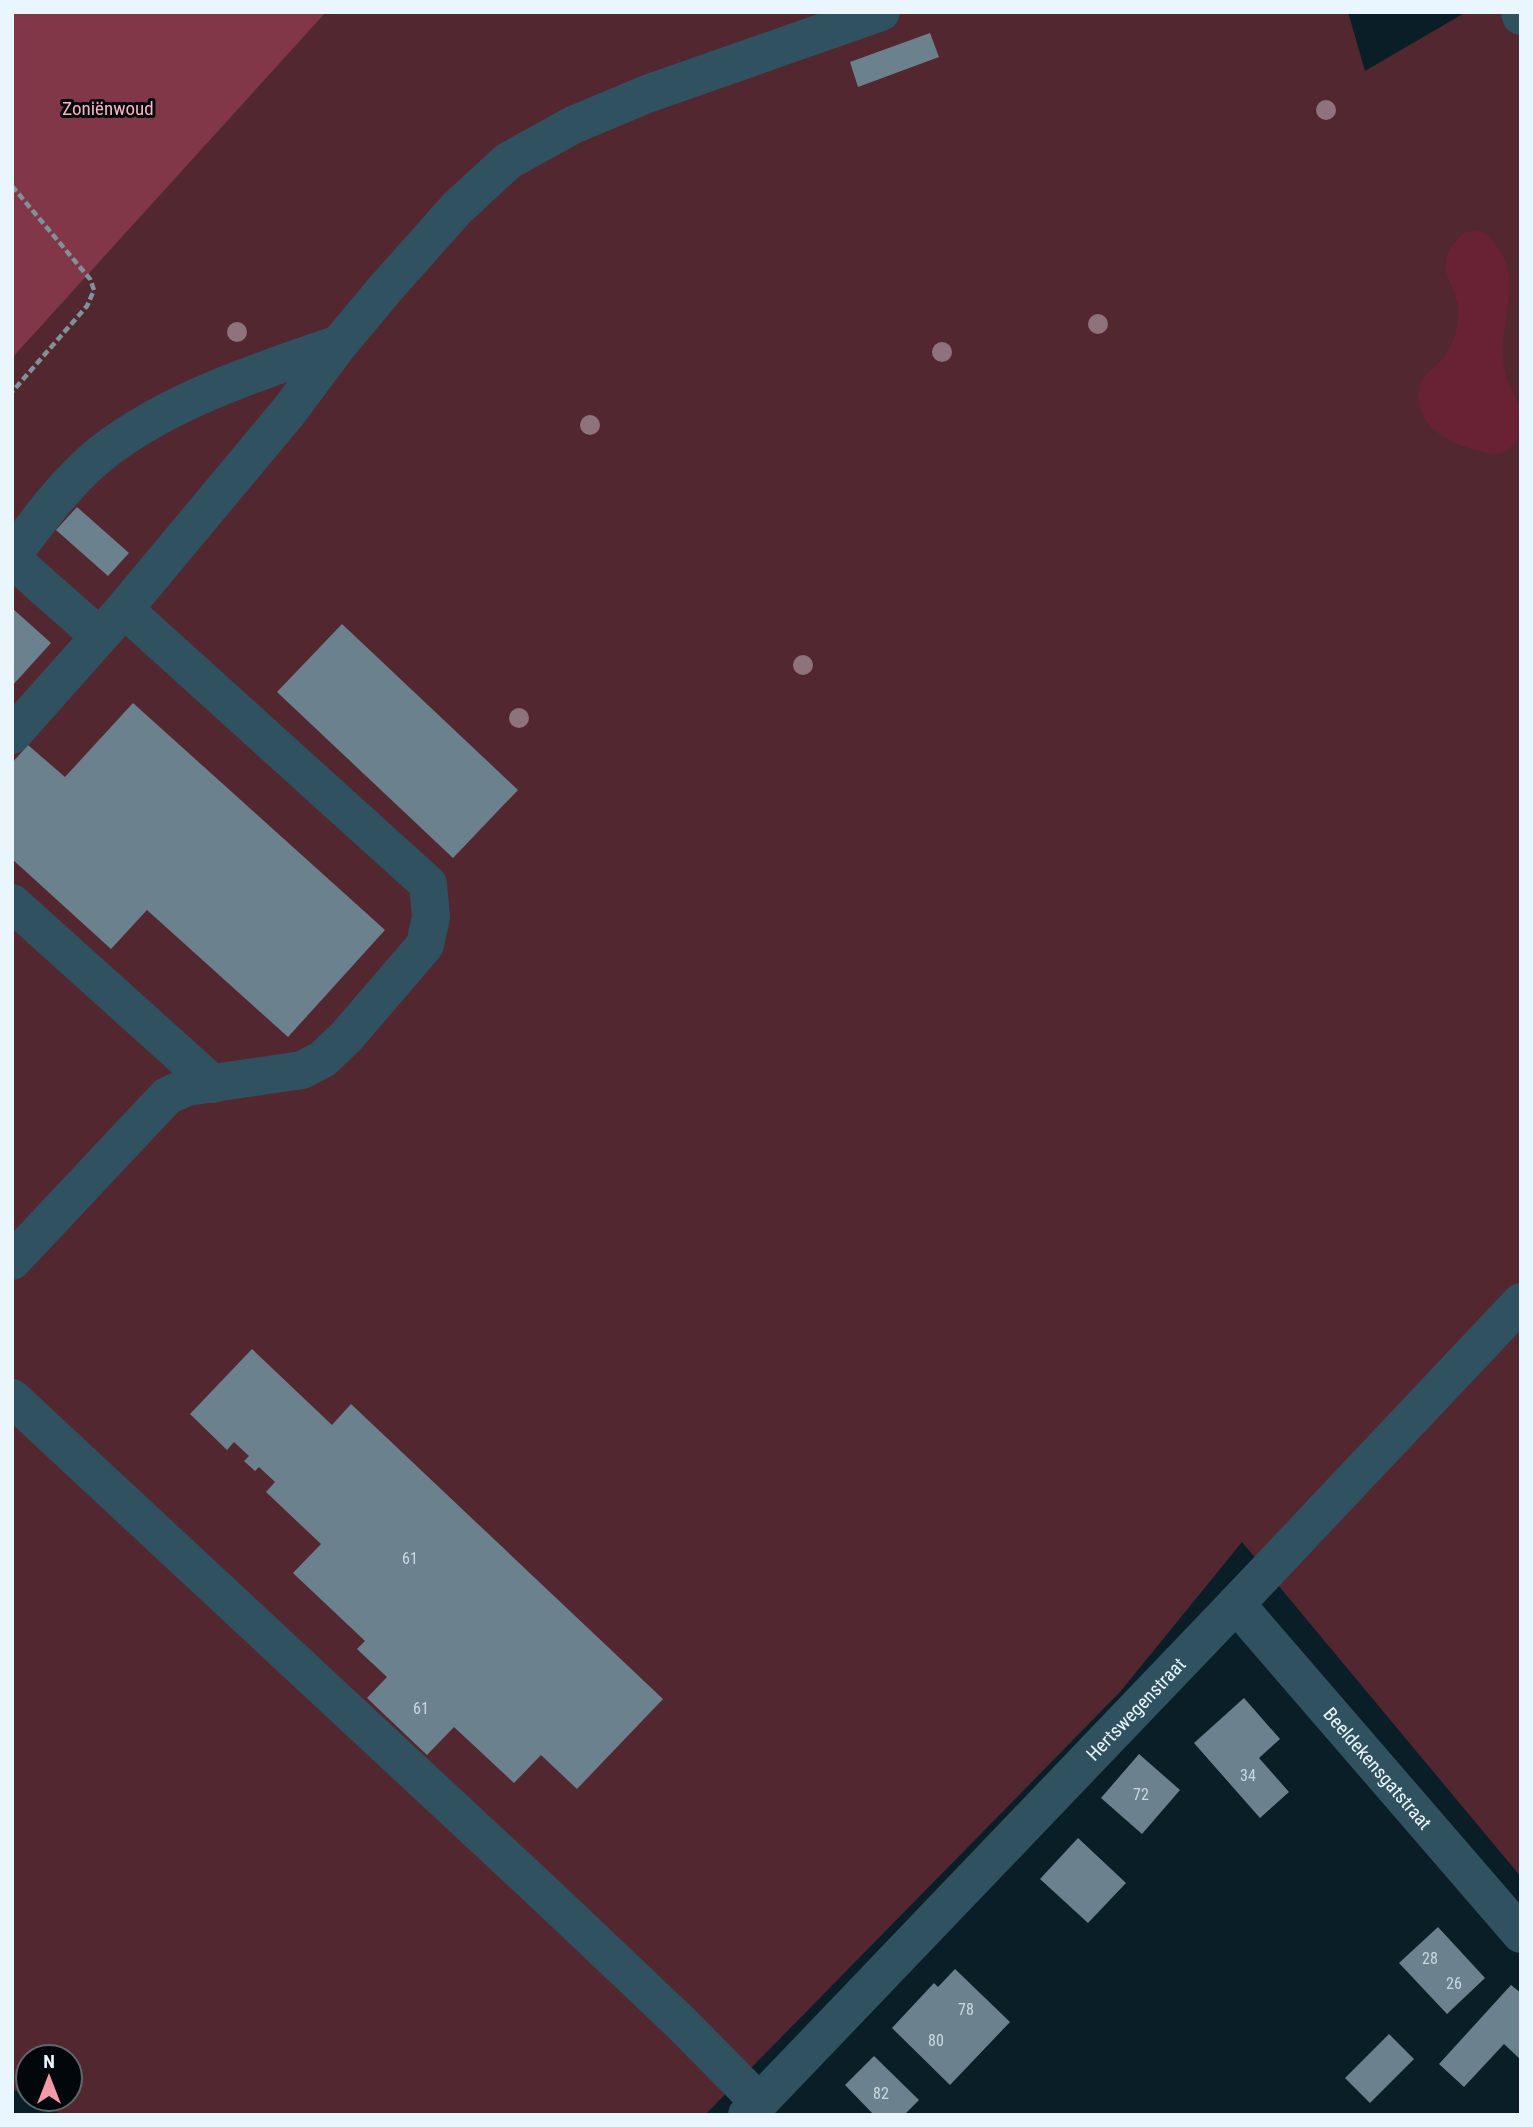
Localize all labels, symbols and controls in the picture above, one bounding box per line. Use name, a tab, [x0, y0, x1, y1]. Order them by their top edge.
park label: Zoniënwoud	[62, 97, 154, 120]
house number: 61	[402, 1549, 418, 1568]
street label: Hertswegenstraat	[1081, 1653, 1190, 1765]
house number: 61	[413, 1699, 429, 1718]
street label: Beeldekensgatstraat	[1319, 1703, 1437, 1834]
house number: 34	[1240, 1766, 1256, 1785]
house number: 72	[1133, 1785, 1149, 1804]
house number: 28	[1422, 1949, 1438, 1968]
house number: 26	[1446, 1974, 1462, 1993]
house number: 78	[958, 2000, 974, 2019]
house number: 80	[928, 2031, 944, 2050]
north arrow	[14, 2043, 84, 2113]
text: N	[43, 2050, 55, 2073]
house number: 82	[873, 2084, 889, 2103]

